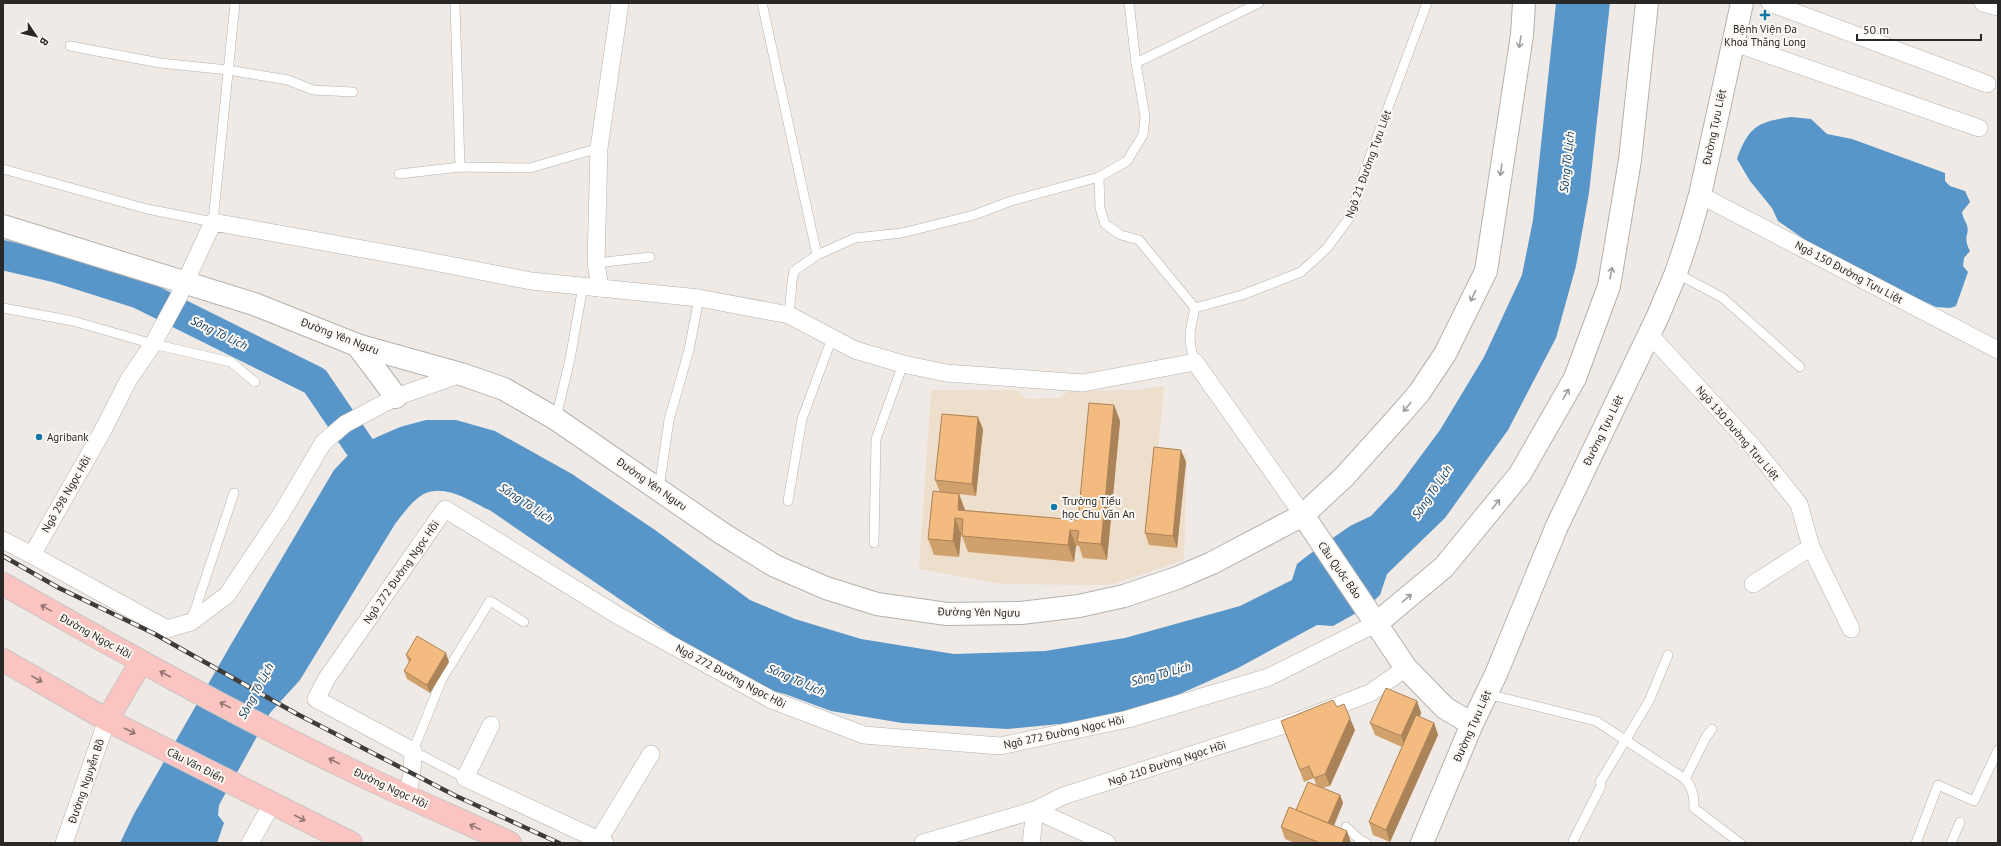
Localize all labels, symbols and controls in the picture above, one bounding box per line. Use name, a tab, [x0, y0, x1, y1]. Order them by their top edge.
marker: Bệnh Viện Đa Khoa Thăng Long	[1759, 9, 1771, 21]
north arrow	[16, 16, 56, 56]
scale bar	[1857, 16, 1981, 42]
place label: Bệnh Viện Đa Khoa Thăng Long	[1724, 22, 1806, 49]
text: 50 m	[1863, 22, 1889, 37]
text: B	[36, 35, 52, 49]
one-way arrow	[1516, 35, 1524, 48]
street label: Đường Tựu Liệt	[1699, 88, 1729, 167]
street label: Ngõ 21 Đường Tựu Liệt	[1342, 108, 1394, 220]
water label: Sông Tô Lịch	[1556, 131, 1577, 193]
one-way arrow	[1497, 163, 1505, 176]
street label: Ngõ 150 Đường Tựu Liệt	[1793, 238, 1906, 307]
one-way arrow	[1607, 267, 1615, 280]
one-way arrow	[1469, 290, 1477, 302]
water label: Sông Tô Lịch	[188, 312, 250, 353]
street label: Đường Yên Ngưu	[298, 314, 381, 357]
street label: Ngõ 130 Đường Tựu Liệt	[1693, 383, 1783, 483]
one-way arrow	[1562, 389, 1570, 401]
street label: Đường Tựu Liệt	[1579, 392, 1626, 469]
one-way arrow	[1402, 402, 1411, 413]
place label: Agribank	[47, 430, 89, 444]
marker: Agribank	[34, 432, 44, 442]
street label: Ngõ 298 Ngọc Hồi	[38, 453, 94, 535]
street label: Đường Yên Ngưu	[613, 454, 690, 513]
water label: Sông Tô Lịch	[1408, 462, 1455, 521]
water label: Sông Tô Lịch	[496, 480, 556, 526]
place label: Trường Tiểu học Chu Văn An	[1062, 494, 1135, 521]
one-way arrow	[1491, 498, 1500, 509]
marker: Trường Tiểu học Chu Văn An	[1049, 502, 1059, 512]
street label: Ngõ 272 Đường Ngọc Hồi	[360, 517, 442, 627]
street label: Cầu Quốc Bảo	[1315, 539, 1365, 601]
one-way arrow	[1402, 594, 1412, 603]
one-way arrow	[40, 604, 52, 612]
street label: Đường Yên Ngưu	[937, 604, 1021, 620]
street label: Đường Ngọc Hồi	[57, 610, 135, 662]
street label: Ngõ 272 Đường Ngọc Hồi	[673, 641, 789, 711]
water label: Sông Tô Lịch	[1129, 658, 1192, 689]
water label: Sông Tô Lịch	[235, 660, 277, 721]
water label: Sông Tô Lịch	[765, 660, 827, 699]
one-way arrow	[159, 670, 171, 678]
one-way arrow	[31, 676, 43, 684]
street label: Đường Tựu Liệt	[1450, 688, 1494, 765]
one-way arrow	[219, 701, 231, 709]
street label: Ngõ 272 Đường Ngọc Hồi	[1002, 712, 1126, 752]
one-way arrow	[124, 728, 136, 735]
street label: Đường Nguyễn Bồ	[65, 737, 107, 826]
street label: Ngõ 210 Đường Ngọc Hồi	[1106, 737, 1228, 789]
street label: Cầu Văn Điển	[165, 744, 227, 786]
one-way arrow	[328, 757, 340, 764]
street label: Đường Ngọc Hồi	[351, 764, 430, 811]
one-way arrow	[293, 815, 305, 822]
one-way arrow	[469, 823, 481, 830]

